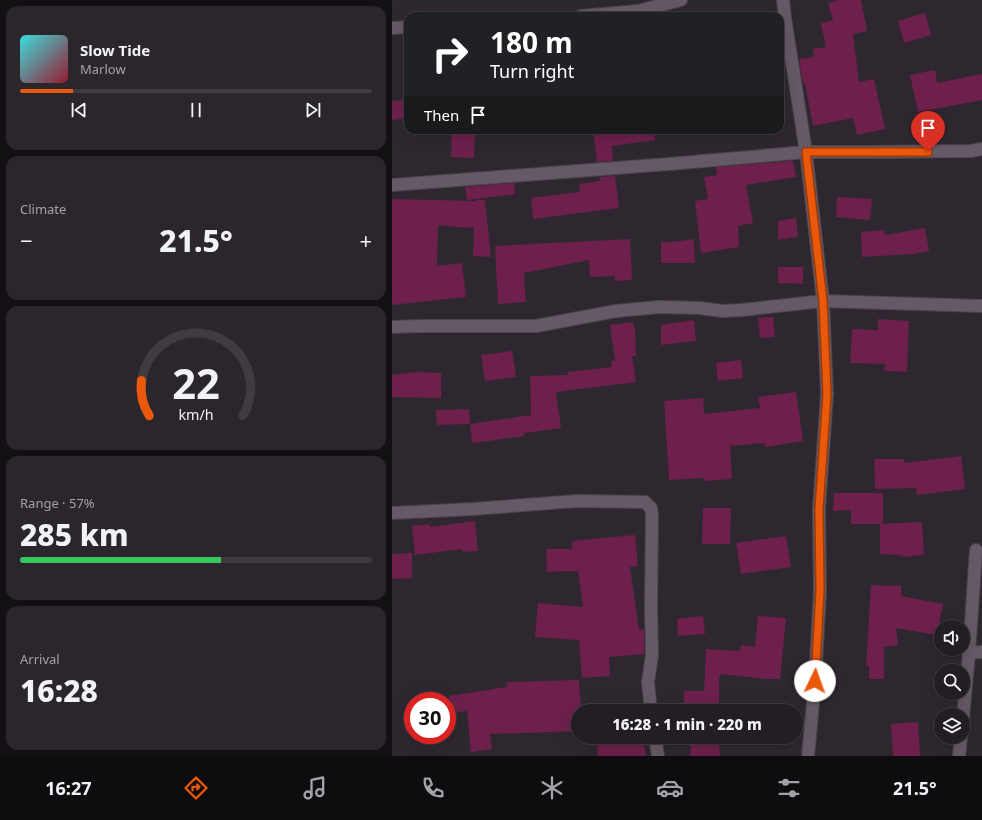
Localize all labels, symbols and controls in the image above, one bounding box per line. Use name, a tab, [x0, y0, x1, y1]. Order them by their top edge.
text: 180 m	[490, 23, 573, 61]
icon: right	[424, 28, 476, 80]
text: Slow Tide	[80, 40, 150, 60]
text: Turn right	[490, 59, 574, 83]
text: Marlow	[80, 60, 126, 78]
icon: previous	[68, 99, 90, 121]
icon: pause	[185, 99, 207, 121]
icon: next	[302, 99, 324, 121]
icon: arrive	[467, 104, 489, 126]
text: Then	[424, 105, 459, 125]
pin	[911, 111, 945, 152]
icon: arrive	[917, 117, 939, 139]
text: Climate	[20, 200, 66, 218]
text: 21.5°	[159, 220, 233, 261]
text: −	[20, 225, 33, 255]
text: +	[359, 225, 372, 255]
text: 22	[172, 355, 220, 411]
text: km/h	[178, 405, 214, 424]
text: Range · 57%	[20, 494, 95, 512]
text: 285 km	[20, 514, 129, 555]
map controls	[934, 620, 970, 744]
button: sound	[934, 620, 970, 656]
text: Arrival	[20, 650, 60, 668]
position arrow	[794, 660, 836, 702]
button: search	[934, 664, 970, 700]
text: 16:28	[20, 670, 98, 711]
speed limit sign: 30	[404, 692, 456, 744]
button: layers	[934, 708, 970, 744]
text: 16:28 · 1 min · 220 m	[612, 714, 762, 734]
icon: directions	[182, 774, 210, 802]
icon: music	[301, 774, 329, 802]
icon: phone	[419, 774, 447, 802]
icon: climate	[538, 774, 566, 802]
icon: car	[656, 774, 684, 802]
icon: filters	[775, 774, 803, 802]
text: 16:27	[45, 776, 92, 800]
text: 21.5°	[893, 776, 937, 800]

